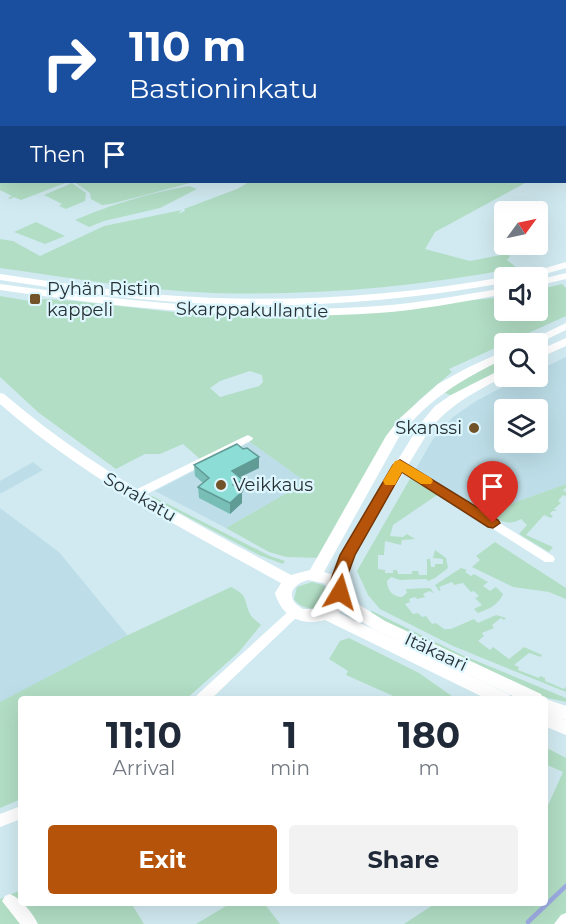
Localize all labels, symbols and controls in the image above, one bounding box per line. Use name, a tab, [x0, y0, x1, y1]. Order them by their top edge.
text: 110 m	[129, 20, 246, 72]
icon: right	[30, 24, 108, 102]
text: Bastioninkatu	[129, 72, 318, 105]
icon: arrive	[98, 138, 131, 171]
text: Then	[30, 141, 86, 168]
north arrow	[494, 201, 548, 255]
map controls	[494, 201, 548, 453]
button: sound	[494, 267, 548, 321]
place label: Pyhän Ristin kappeli	[47, 278, 160, 321]
marker: Pyhän Ristin kappeli	[28, 292, 42, 306]
street label: Skarppakullantie	[176, 298, 329, 322]
button: search	[494, 333, 548, 387]
button: layers	[494, 399, 548, 453]
place label: Skanssi	[395, 417, 462, 439]
marker: Skanssi	[467, 421, 481, 435]
pin	[467, 461, 518, 523]
street label: Sorakatu	[100, 467, 180, 527]
icon: arrive	[476, 470, 509, 503]
place label: Veikkaus	[233, 474, 313, 496]
marker: Veikkaus	[214, 478, 228, 492]
position arrow	[308, 560, 372, 624]
street label: Itäkaari	[401, 628, 471, 676]
text: 11:10	[106, 713, 182, 757]
text: 1	[283, 713, 297, 757]
text: 180	[398, 713, 460, 757]
text: Arrival	[112, 756, 175, 780]
text: min	[270, 756, 310, 780]
text: m	[418, 756, 440, 780]
button: Exit	[48, 825, 277, 894]
button: Share	[289, 825, 518, 894]

